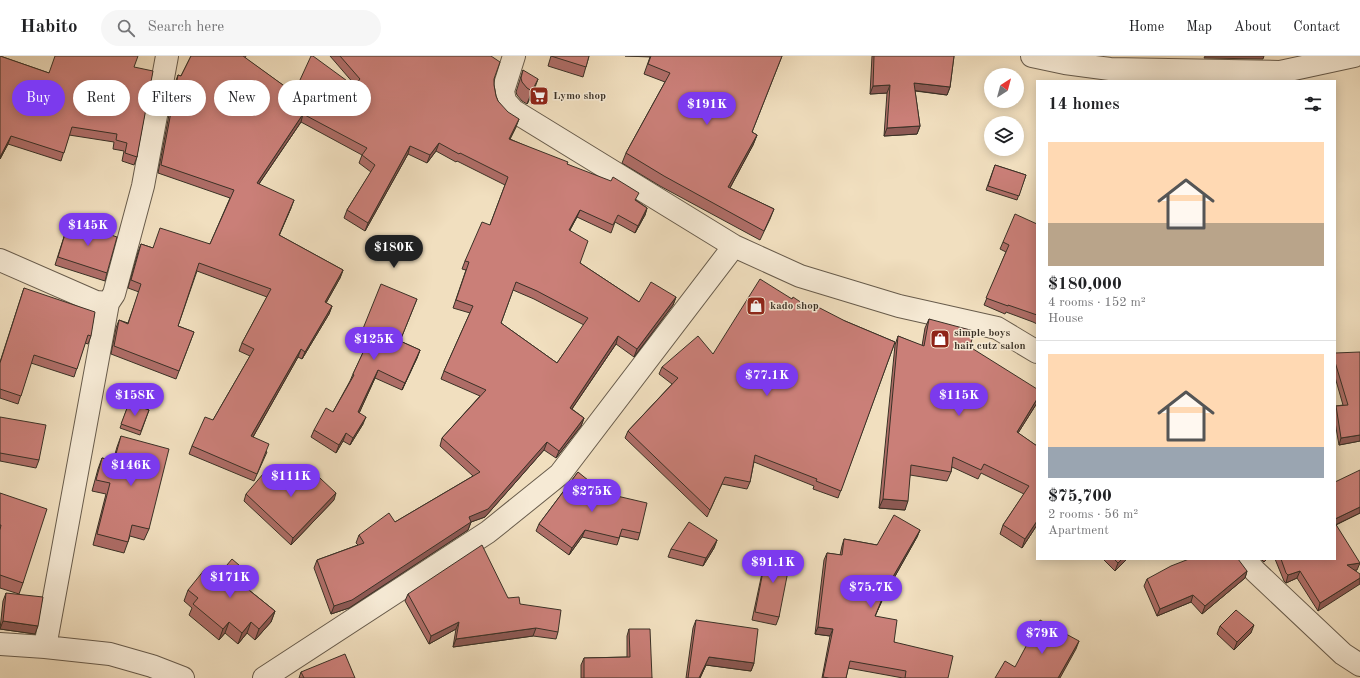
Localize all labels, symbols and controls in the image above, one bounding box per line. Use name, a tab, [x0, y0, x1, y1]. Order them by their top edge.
search box	[101, 10, 381, 46]
icon: search	[115, 17, 137, 39]
text: Habito	[20, 18, 77, 37]
text: Search here	[147, 20, 224, 35]
text: Home	[1129, 20, 1164, 34]
text: Map	[1186, 20, 1212, 34]
text: About	[1234, 20, 1271, 34]
text: Contact	[1293, 20, 1340, 34]
north arrow	[984, 68, 1024, 108]
map controls	[984, 68, 1024, 156]
chip: Buy	[12, 80, 65, 116]
chip: Rent	[73, 80, 130, 116]
chip: Filters	[138, 80, 206, 116]
chip: New	[214, 80, 270, 116]
chip: Apartment	[278, 80, 371, 116]
supermarket icon: Lymo shop	[528, 85, 550, 107]
place label: Lymo shop	[553, 91, 606, 102]
pin: $191K	[679, 92, 735, 126]
icon: filters	[1302, 93, 1324, 115]
text: 14 homes	[1048, 96, 1120, 113]
text: $191K	[687, 98, 727, 111]
button: layers	[984, 116, 1024, 156]
icon: home	[1150, 168, 1222, 240]
pin: $145K	[60, 213, 116, 247]
text: $145K	[68, 219, 108, 232]
pin: $180K	[366, 235, 422, 269]
text: $180K	[374, 241, 414, 254]
text: $180,000	[1048, 276, 1122, 293]
shop icon: kado shop	[745, 295, 767, 317]
text: 4 rooms · 152 m²	[1048, 296, 1146, 309]
place label: kado shop	[770, 301, 819, 312]
text: House	[1048, 312, 1083, 325]
pin: $125K	[346, 327, 402, 361]
shop icon: simple boys hair cutz salon	[929, 328, 951, 350]
place label: simple boys hair cutz salon	[954, 328, 1026, 352]
text: $125K	[354, 333, 394, 346]
pin: $77.1K	[734, 363, 800, 397]
text: $77.1K	[745, 369, 789, 382]
icon: home	[1150, 380, 1222, 452]
pin: $158K	[107, 383, 163, 417]
pin: $115K	[931, 383, 987, 417]
text: $158K	[115, 389, 155, 402]
text: $115K	[939, 389, 979, 402]
pin: $146K	[103, 453, 159, 487]
text: $146K	[111, 459, 151, 472]
pin: $111K	[263, 464, 319, 498]
text: $111K	[271, 470, 311, 483]
pin: $275K	[564, 479, 620, 513]
text: $275K	[572, 485, 612, 498]
text: $75,700	[1048, 488, 1112, 505]
text: 2 rooms · 56 m²	[1048, 508, 1138, 521]
text: Apartment	[1048, 524, 1109, 537]
pin: $91.1K	[740, 550, 806, 584]
text: $91.1K	[751, 556, 795, 569]
pin: $171K	[202, 565, 258, 599]
text: $171K	[210, 571, 250, 584]
pin: $75.7K	[838, 575, 904, 609]
text: $75.7K	[849, 581, 893, 594]
pin: $79K	[1018, 621, 1066, 655]
text: $79K	[1026, 627, 1058, 640]

